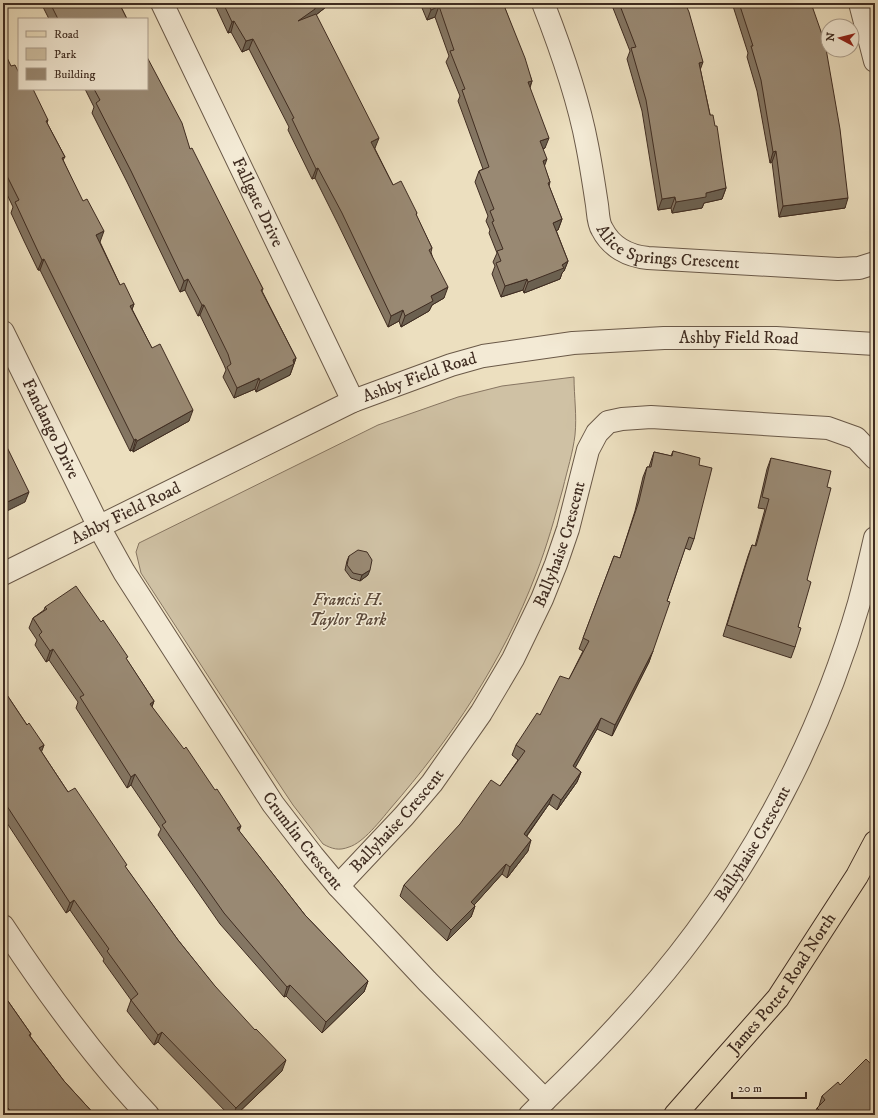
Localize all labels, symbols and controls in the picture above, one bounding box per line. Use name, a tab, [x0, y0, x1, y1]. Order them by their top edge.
legend	[18, 18, 148, 90]
north arrow	[820, 18, 860, 58]
text: Road	[54, 27, 79, 42]
text: N	[824, 32, 839, 42]
text: Park	[54, 47, 76, 62]
text: Building	[54, 67, 95, 82]
street label: Fallgate Drive	[227, 154, 288, 251]
street label: Alice Springs Crescent	[591, 221, 741, 274]
street label: Ashby Field Road	[679, 327, 800, 350]
street label: Ashby Field Road	[359, 347, 479, 408]
street label: Fandango Drive	[17, 375, 85, 483]
street label: Ashby Field Road	[67, 477, 185, 550]
street label: Ballyhaise Crescent	[529, 478, 591, 611]
park label: Francis H. Taylor Park	[310, 589, 387, 631]
street label: Ballyhaise Crescent	[345, 764, 450, 877]
street label: Ballyhaise Crescent	[710, 782, 796, 906]
street label: Crumlin Crescent	[257, 788, 348, 895]
street label: James Potter Road North	[722, 909, 841, 1060]
scale bar	[732, 1074, 806, 1100]
text: 20 m	[738, 1081, 762, 1096]

